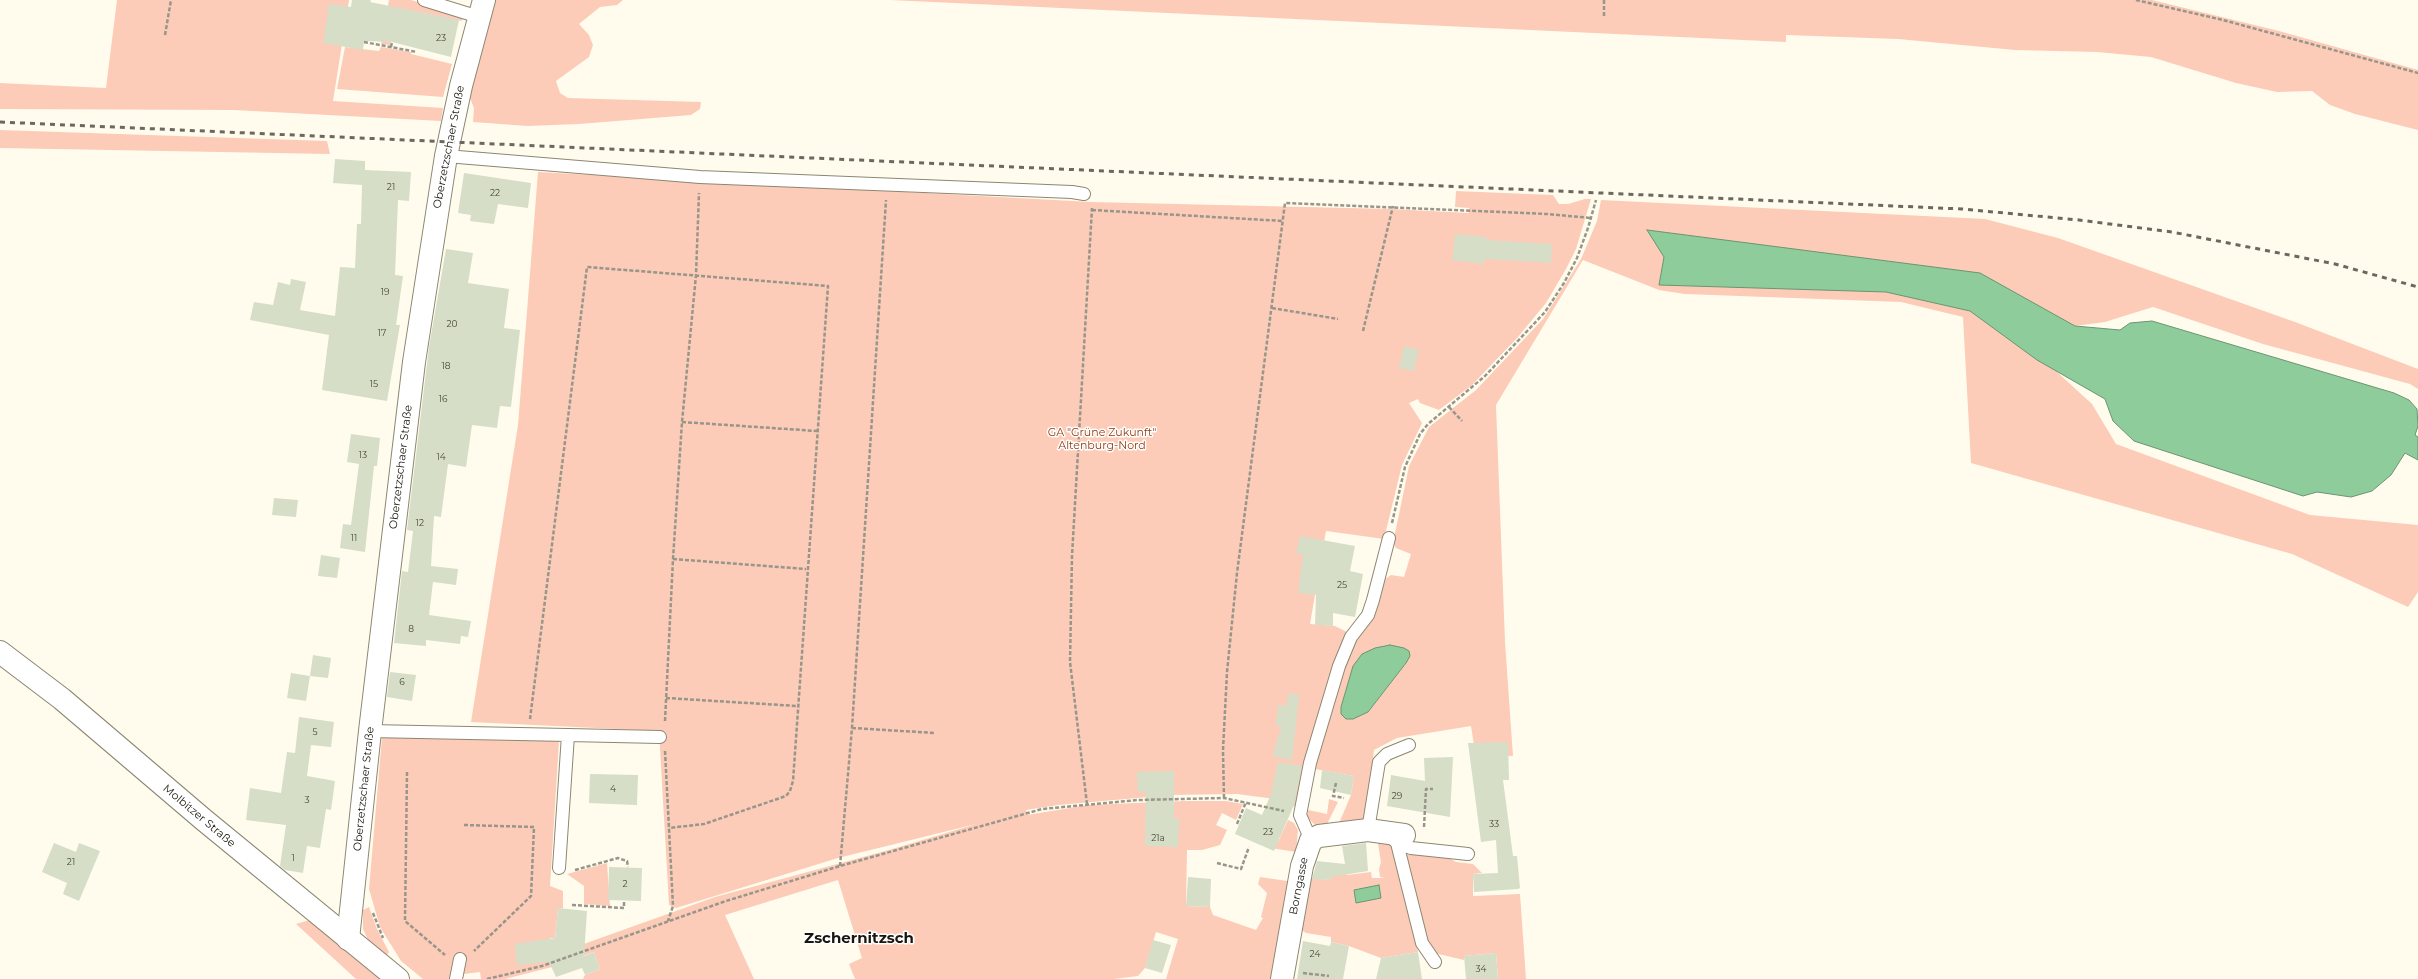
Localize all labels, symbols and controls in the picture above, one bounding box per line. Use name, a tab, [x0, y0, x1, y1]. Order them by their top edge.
house number: 23	[436, 33, 446, 43]
street label: Oberzetzschaer Straße	[431, 84, 467, 210]
house number: 21	[387, 182, 395, 192]
house number: 22	[490, 188, 500, 198]
house number: 19	[381, 287, 389, 297]
house number: 20	[446, 319, 458, 329]
house number: 17	[378, 328, 386, 338]
house number: 18	[442, 361, 450, 371]
house number: 15	[370, 379, 378, 389]
house number: 16	[439, 394, 447, 404]
street label: Oberzetzschaer Straße	[387, 404, 415, 530]
park label: GA "Grüne Zukunft" Altenburg-Nord	[1048, 426, 1156, 452]
house number: 13	[359, 450, 367, 460]
house number: 14	[436, 452, 446, 462]
house number: 12	[416, 518, 424, 528]
house number: 11	[351, 533, 357, 543]
house number: 25	[1337, 580, 1347, 590]
house number: 8	[408, 624, 414, 634]
house number: 6	[399, 677, 405, 687]
street label: Oberzetzschaer Straße	[351, 726, 377, 852]
house number: 5	[312, 727, 318, 737]
street label: Molbitzer Straße	[160, 782, 238, 850]
house number: 4	[610, 784, 616, 794]
house number: 29	[1392, 791, 1402, 801]
house number: 3	[304, 795, 310, 805]
house number: 33	[1489, 819, 1499, 829]
house number: 23	[1263, 827, 1273, 837]
house number: 21a	[1151, 833, 1165, 843]
house number: 1	[291, 853, 295, 863]
street label: Borngasse	[1287, 856, 1311, 916]
house number: 21	[67, 857, 75, 867]
house number: 2	[622, 879, 628, 889]
district label: Zschernitzsch	[804, 930, 914, 948]
house number: 24	[1310, 949, 1320, 959]
house number: 34	[1475, 964, 1487, 974]

